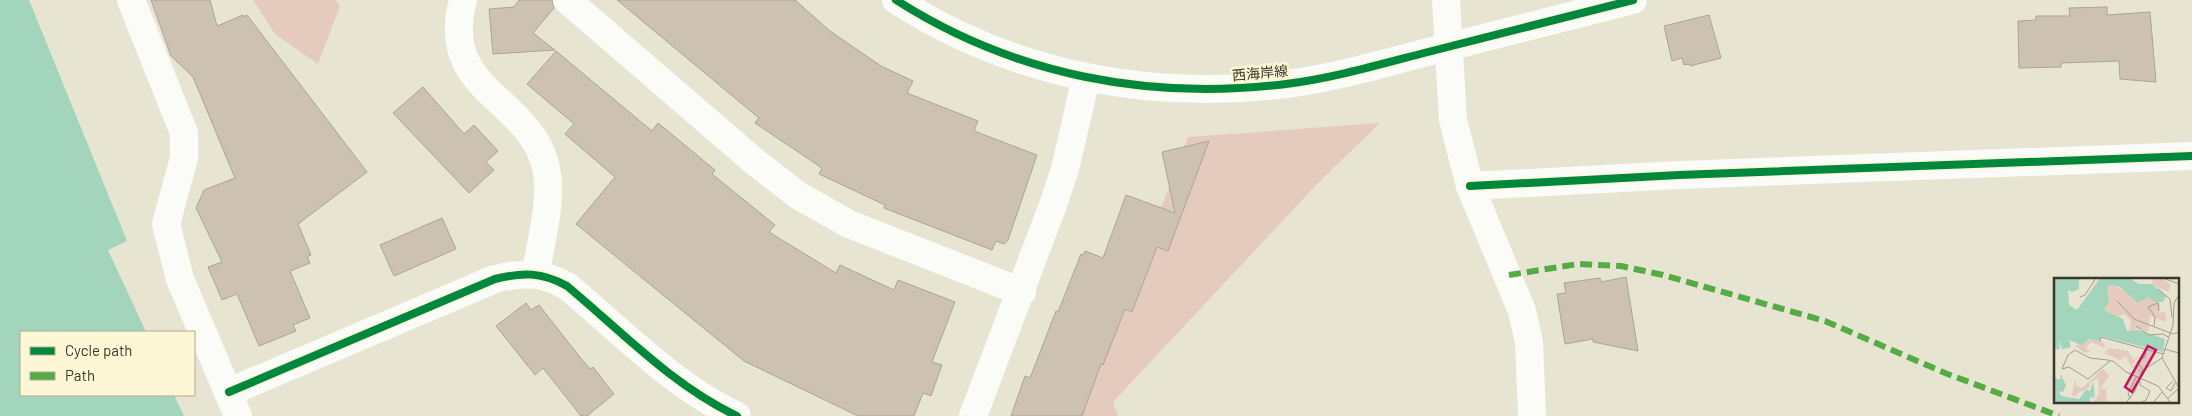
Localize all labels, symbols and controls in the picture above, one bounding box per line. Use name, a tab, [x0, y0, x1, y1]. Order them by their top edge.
street label: 西海岸線	[1231, 62, 1289, 83]
inset map	[2054, 278, 2180, 404]
legend	[20, 331, 195, 396]
text: Cycle path	[65, 341, 132, 359]
text: Path	[65, 366, 95, 384]

